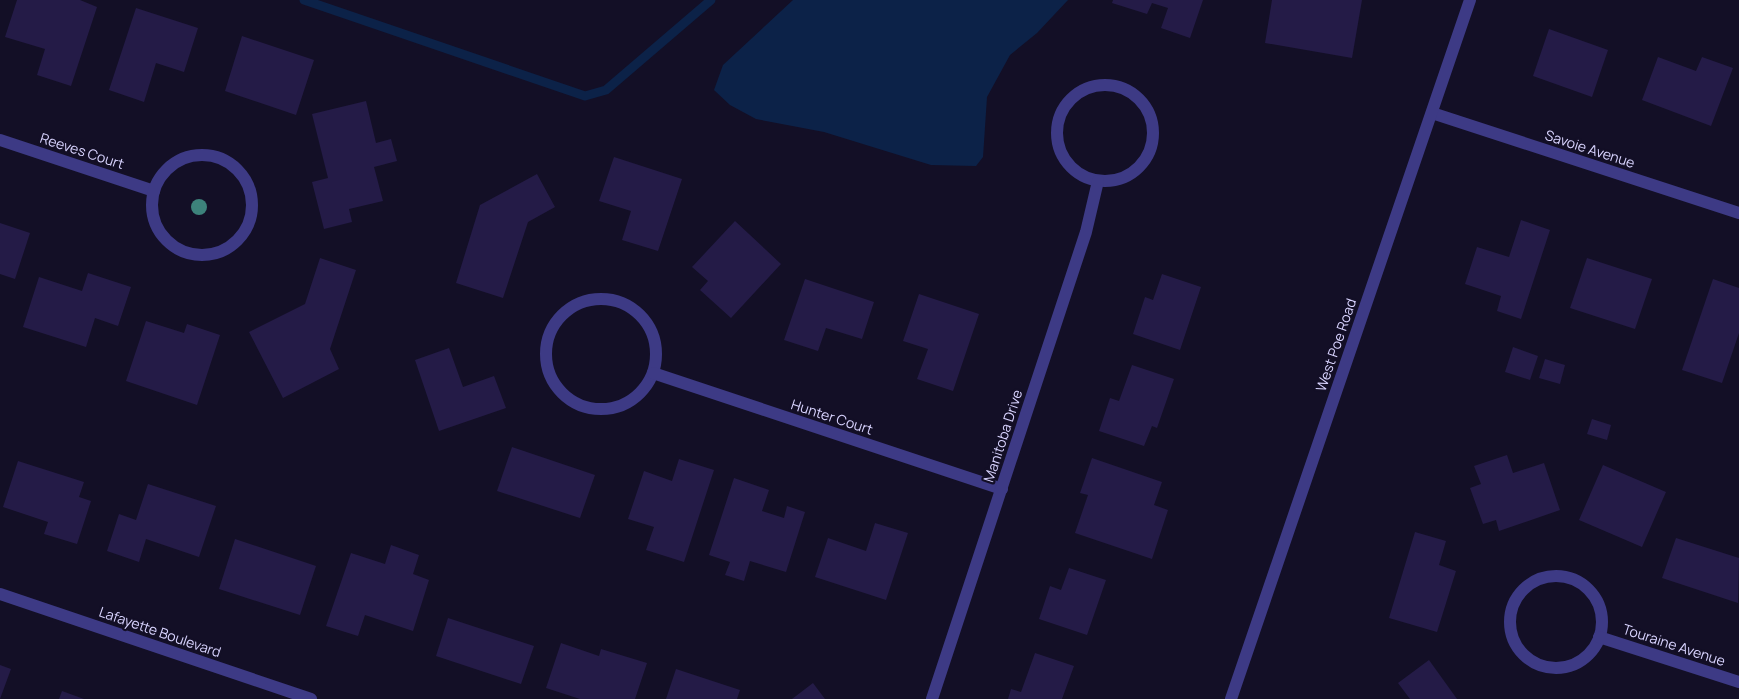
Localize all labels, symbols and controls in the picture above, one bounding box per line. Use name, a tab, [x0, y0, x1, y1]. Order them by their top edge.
street label: Savoie Avenue	[1543, 125, 1638, 172]
street label: Reeves Court	[38, 128, 127, 173]
street label: West Poe Road	[1311, 296, 1360, 394]
street label: Manitoba Drive	[979, 387, 1026, 485]
street label: Hunter Court	[789, 394, 876, 439]
street label: Lafayette Boulevard	[97, 602, 224, 661]
street label: Touraine Avenue	[1620, 619, 1728, 670]

